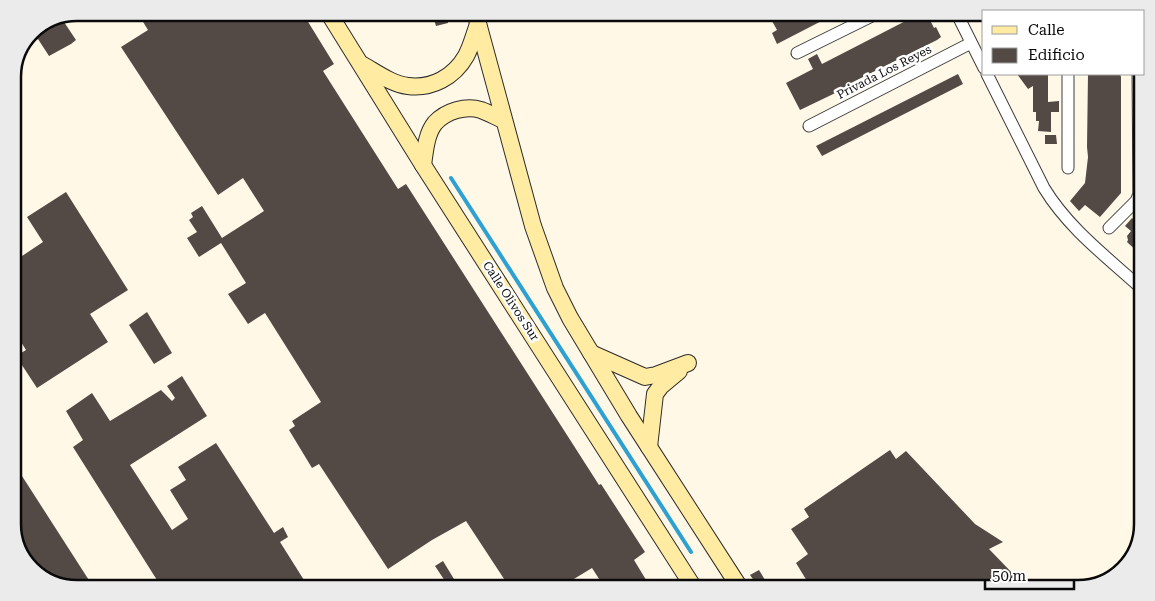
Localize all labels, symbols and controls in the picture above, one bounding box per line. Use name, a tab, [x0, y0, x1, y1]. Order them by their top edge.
legend	[982, 10, 1145, 75]
text: Calle	[1028, 21, 1064, 39]
street label: Privada Los Reyes	[834, 42, 934, 102]
text: Edificio	[1028, 46, 1085, 64]
street label: Calle Olivos Sur	[480, 259, 542, 343]
scale bar	[985, 558, 1074, 590]
text: 50 m	[992, 567, 1027, 585]

